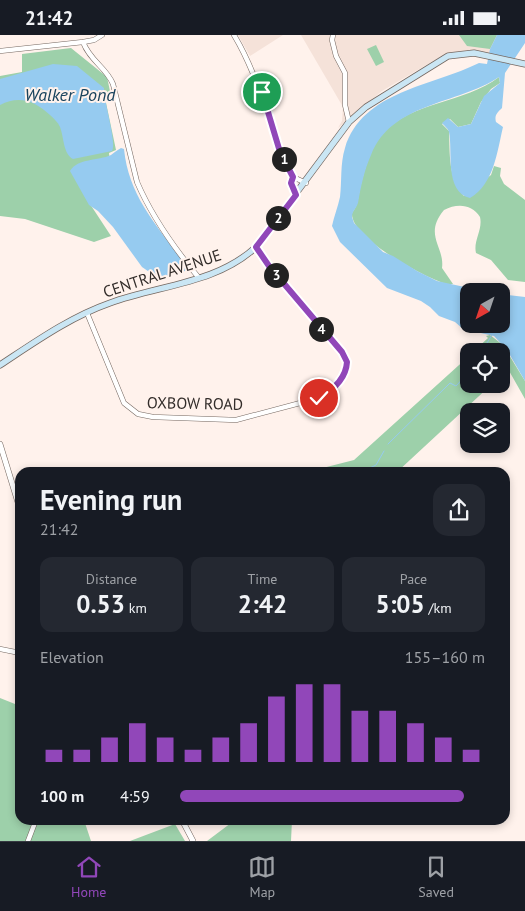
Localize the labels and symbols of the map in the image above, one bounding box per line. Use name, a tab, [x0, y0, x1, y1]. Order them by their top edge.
pin	[241, 71, 283, 113]
water label: Walker Pond	[24, 83, 116, 106]
pin: 1	[272, 147, 296, 171]
pin: 2	[266, 205, 290, 231]
street label: CENTRAL AVENUE	[100, 244, 224, 302]
pin: 3	[264, 263, 288, 287]
north arrow	[460, 283, 510, 333]
pin: 4	[308, 317, 334, 341]
pin	[298, 377, 340, 419]
street label: OXBOW ROAD	[147, 392, 243, 414]

